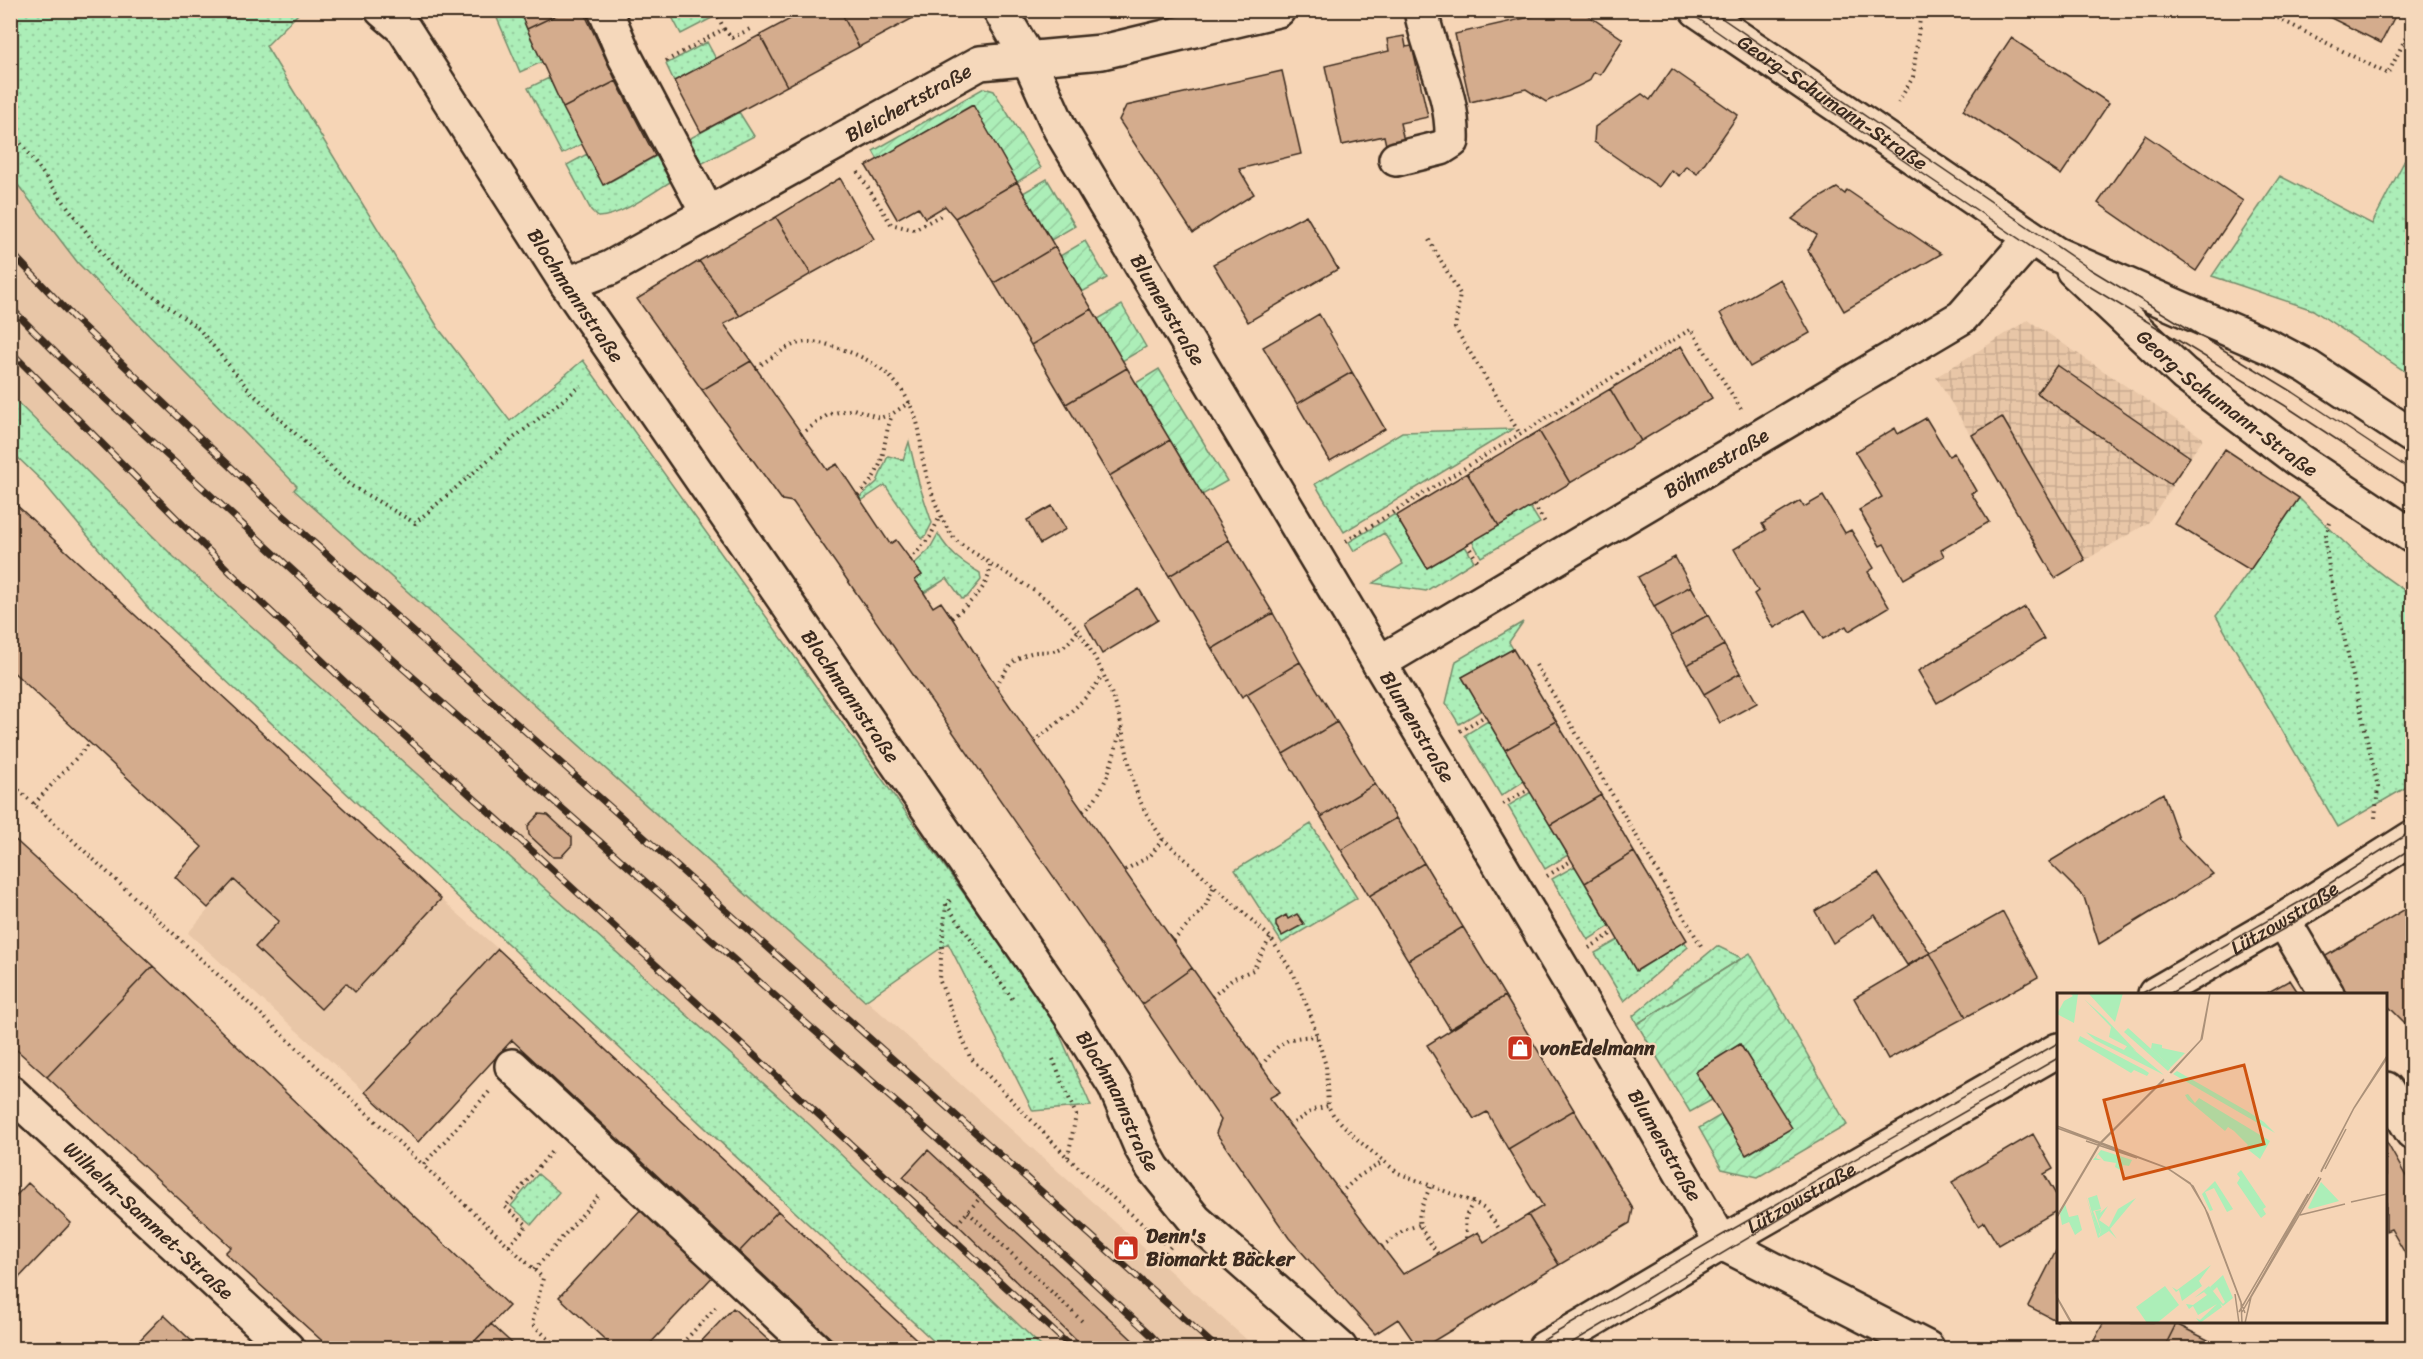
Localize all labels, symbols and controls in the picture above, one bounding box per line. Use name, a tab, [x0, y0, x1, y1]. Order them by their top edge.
street label: Georg-Schumann-Straße	[1730, 25, 1935, 180]
street label: Bleichertstraße	[839, 54, 979, 152]
street label: Blochmannstraße	[517, 221, 633, 370]
street label: Blumenstraße	[1120, 247, 1215, 373]
street label: Georg-Schumann-Straße	[2128, 320, 2325, 487]
street label: Böhmestraße	[1657, 418, 1776, 508]
street label: Blochmannstraße	[792, 622, 909, 771]
street label: Blumenstraße	[1370, 664, 1464, 790]
street label: Lützowstraße	[2224, 872, 2346, 965]
inset map	[2057, 993, 2387, 1323]
street label: Blochmannstraße	[1066, 1023, 1169, 1179]
place label: vonEdelmann	[1540, 1031, 1655, 1066]
shop icon: vonEdelmann	[1505, 1033, 1535, 1063]
street label: Blumenstraße	[1618, 1082, 1711, 1209]
street label: Wilhelm-Sammet-Straße	[55, 1132, 242, 1309]
street label: Lützowstraße	[1740, 1152, 1863, 1244]
place label: Denn's Biomarkt Bäcker	[1146, 1219, 1296, 1277]
shop icon: Denn's Biomarkt Bäcker	[1111, 1233, 1141, 1263]

